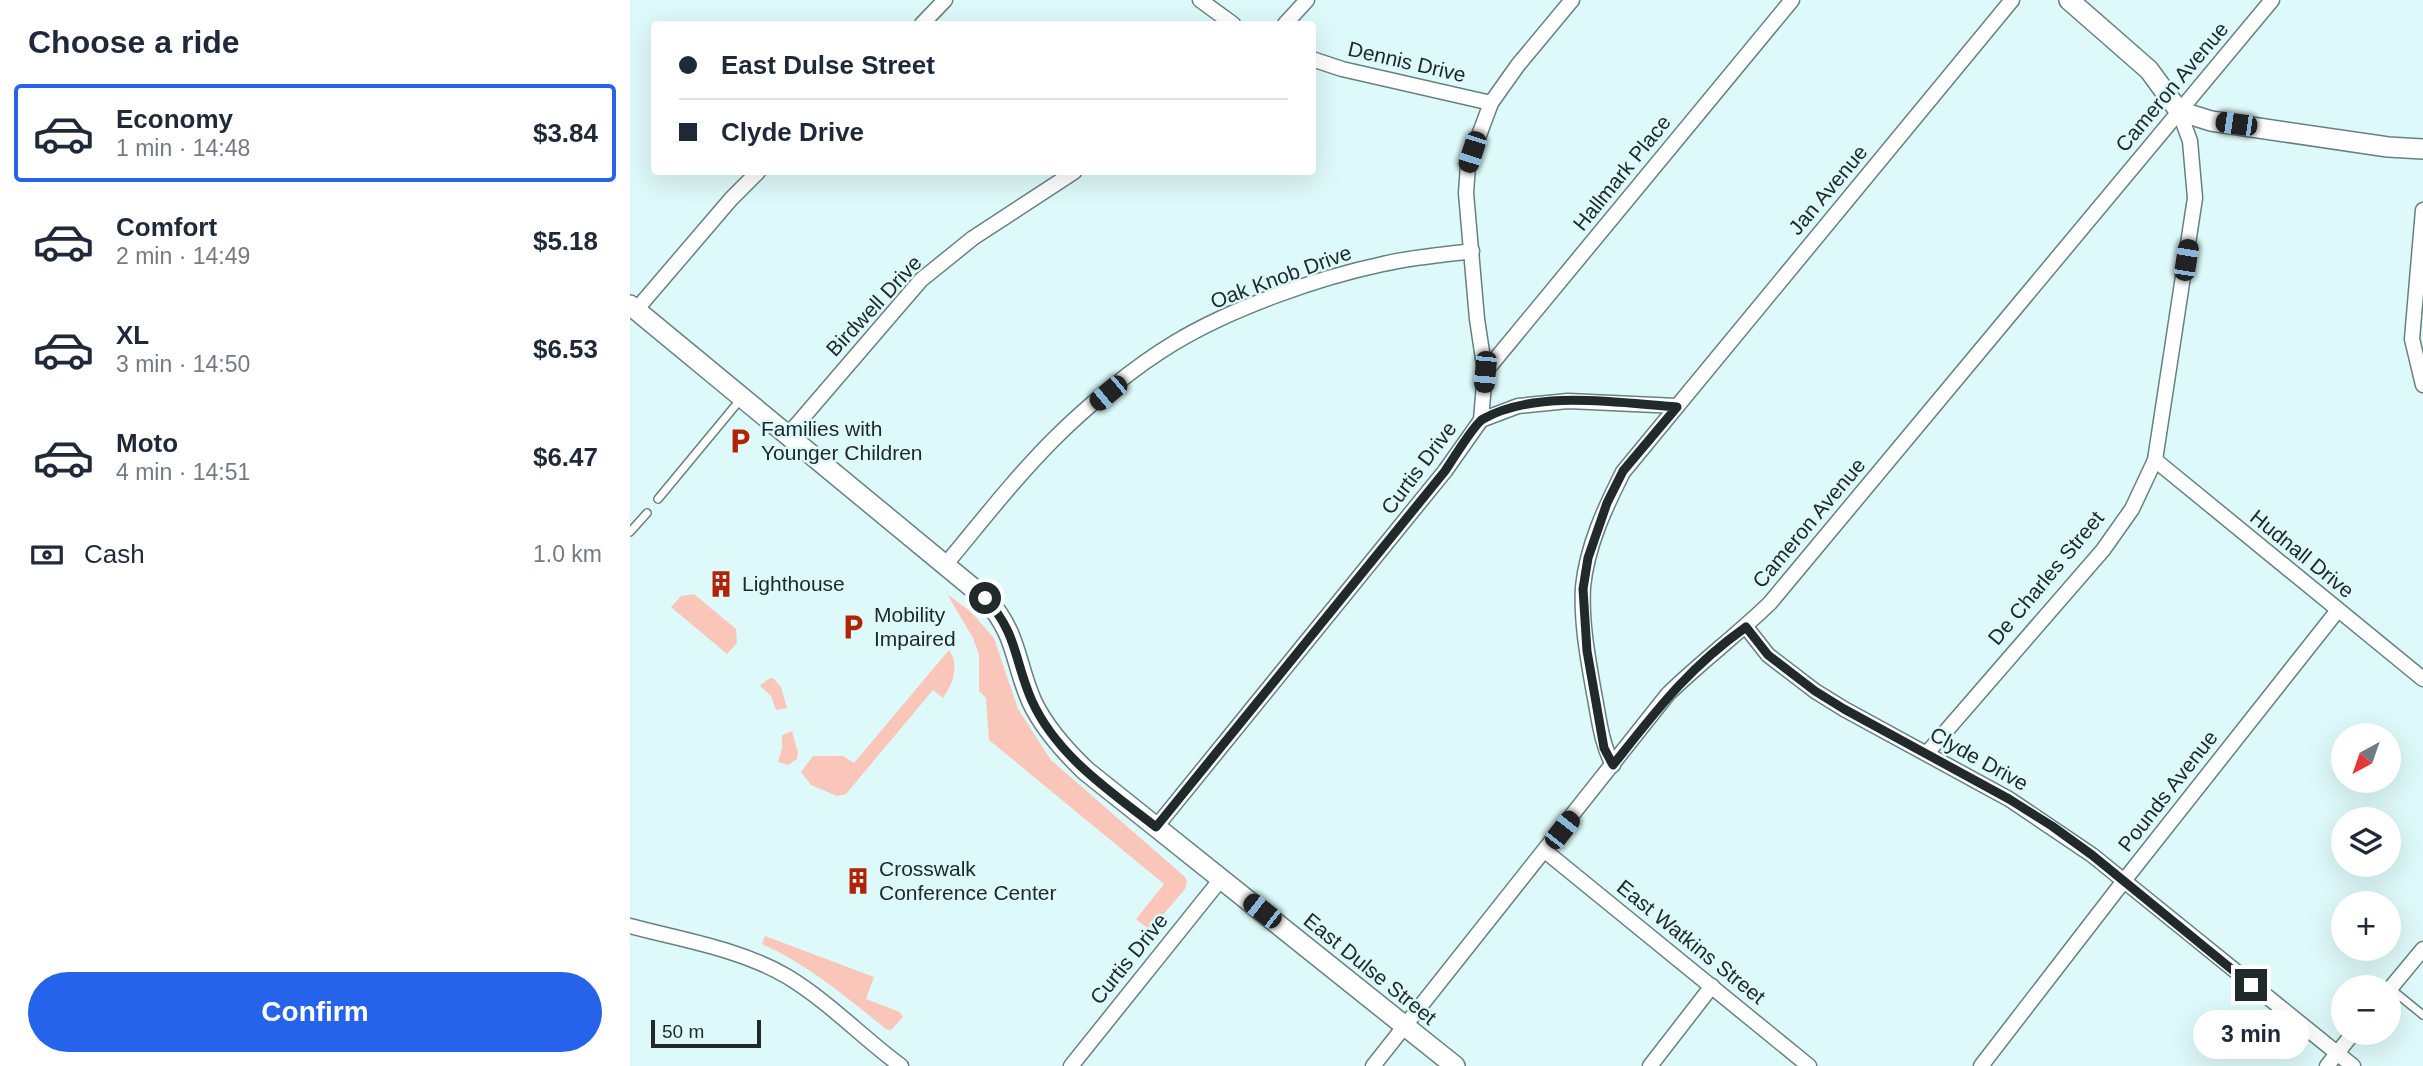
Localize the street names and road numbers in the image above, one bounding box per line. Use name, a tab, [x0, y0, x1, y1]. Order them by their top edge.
street label: Cameron Avenue	[2111, 17, 2232, 156]
street label: Dennis Drive	[1346, 37, 1468, 86]
street label: Hallmark Place	[1568, 111, 1675, 235]
street label: Jan Avenue	[1784, 140, 1872, 239]
street label: Oak Knob Drive	[1207, 240, 1354, 313]
street label: Birdwell Drive	[821, 251, 926, 360]
street label: Curtis Drive	[1376, 417, 1461, 518]
street label: Cameron Avenue	[1748, 453, 1869, 592]
street label: Hudnall Drive	[2246, 505, 2359, 602]
street label: De Charles Street	[1983, 506, 2108, 649]
street label: Clyde Drive	[1926, 722, 2032, 795]
street label: Pounds Avenue	[2113, 726, 2222, 856]
street label: East Watkins Street	[1613, 875, 1770, 1008]
street label: East Dulse Street	[1300, 908, 1441, 1029]
street label: Curtis Drive	[1085, 909, 1172, 1009]

